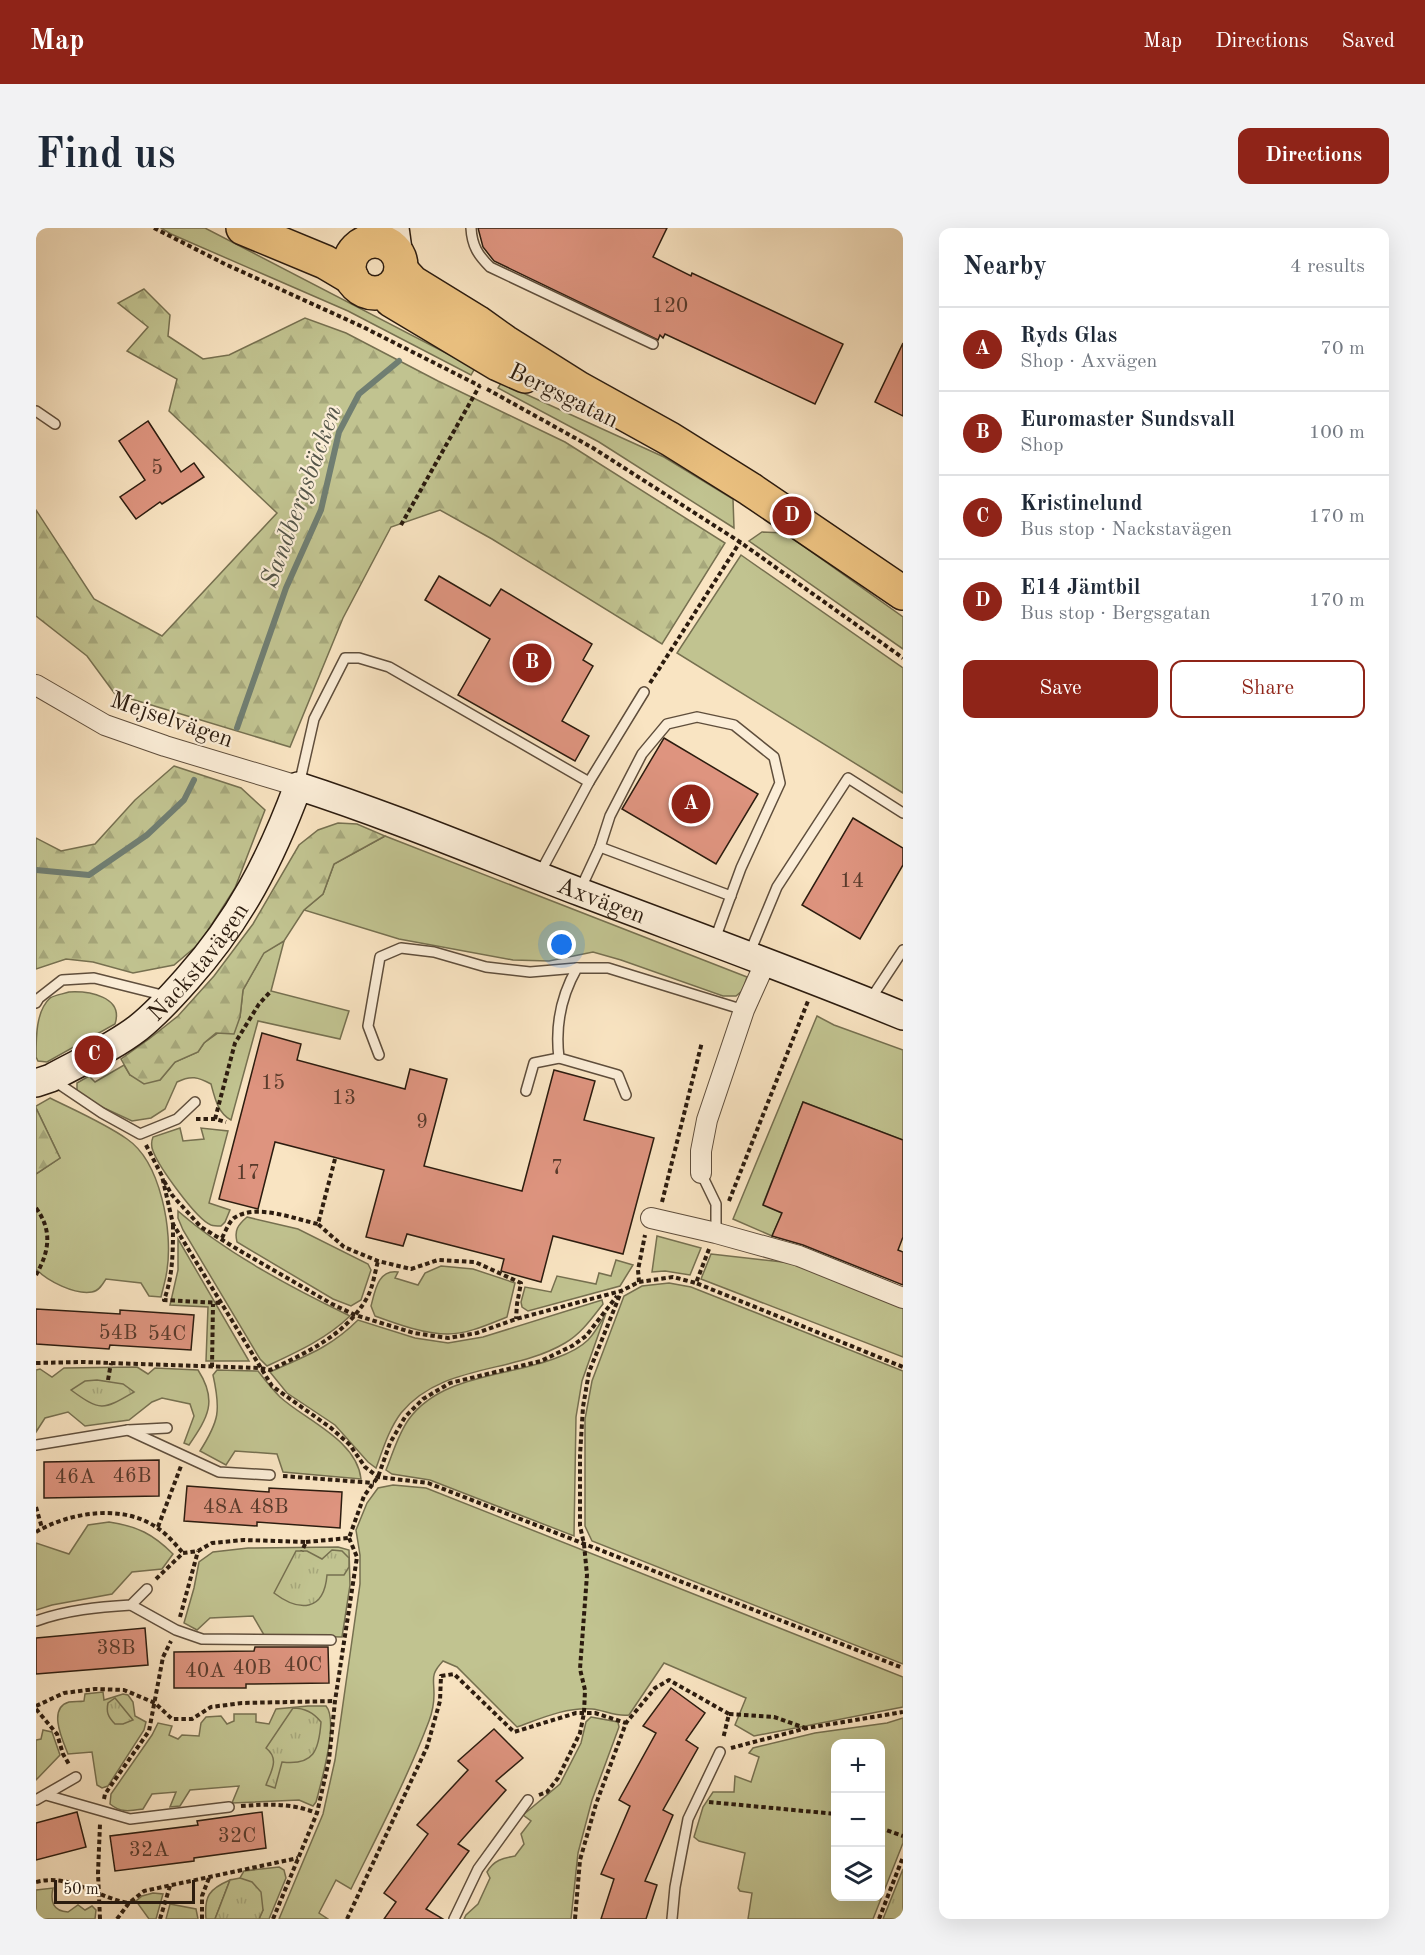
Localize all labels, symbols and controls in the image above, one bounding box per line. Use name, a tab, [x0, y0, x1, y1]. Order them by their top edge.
text: Map	[30, 28, 84, 56]
text: Map	[1143, 31, 1182, 52]
text: Directions	[1215, 31, 1309, 52]
text: Saved	[1342, 31, 1395, 52]
button: Directions	[1238, 128, 1389, 184]
text: Find us	[36, 135, 175, 177]
text: Nearby	[963, 254, 1047, 280]
text: 4 results	[1290, 257, 1365, 277]
house number: 120	[652, 296, 688, 317]
text: Ryds Glas	[1020, 325, 1117, 347]
text: A	[975, 339, 990, 359]
text: 70 m	[1320, 339, 1365, 359]
text: Shop · Axvägen	[1020, 352, 1157, 372]
street label: Bergsgatan	[504, 360, 622, 434]
water label: Sandbergsbäcken	[257, 402, 347, 591]
text: Euromaster Sundsvall	[1020, 409, 1235, 431]
text: B	[975, 423, 990, 443]
text: 100 m	[1309, 423, 1365, 443]
text: Shop	[1020, 436, 1064, 456]
house number: 5	[151, 458, 163, 479]
text: Kristinelund	[1020, 493, 1143, 515]
pin: D	[772, 494, 812, 538]
text: C	[976, 507, 989, 527]
text: 170 m	[1309, 507, 1365, 527]
text: Bus stop · Nackstavägen	[1020, 520, 1232, 540]
text: E14 Jämtbil	[1020, 577, 1140, 599]
text: D	[975, 591, 990, 611]
text: 170 m	[1309, 591, 1365, 611]
text: Bus stop · Bergsgatan	[1020, 604, 1211, 624]
pin: B	[512, 640, 552, 686]
button: Save	[963, 660, 1158, 718]
button: Share	[1170, 660, 1365, 718]
street label: Mejselvägen	[107, 689, 236, 753]
pin: A	[672, 782, 710, 826]
house number: 14	[840, 871, 864, 892]
street label: Axvägen	[553, 874, 648, 930]
street label: Nackstavägen	[144, 899, 254, 1027]
your location	[547, 930, 576, 959]
pin: C	[74, 1032, 114, 1078]
house number: 15	[261, 1073, 285, 1094]
house number: 13	[332, 1088, 356, 1109]
house number: 9	[416, 1112, 428, 1133]
house number: 7	[551, 1158, 563, 1179]
house number: 17	[236, 1163, 260, 1184]
house number: 54B	[99, 1323, 137, 1344]
house number: 54C	[148, 1324, 186, 1345]
house number: 46B	[113, 1466, 151, 1487]
house number: 46A	[55, 1467, 95, 1488]
house number: 48A	[203, 1497, 243, 1518]
house number: 48B	[250, 1497, 288, 1518]
house number: 38B	[97, 1638, 135, 1659]
house number: 40C	[284, 1655, 322, 1676]
house number: 40B	[233, 1658, 271, 1679]
house number: 40A	[185, 1661, 225, 1682]
map controls	[831, 1739, 885, 1901]
button: +	[831, 1739, 885, 1793]
button: −	[831, 1793, 885, 1847]
house number: 32C	[218, 1826, 256, 1847]
house number: 32A	[129, 1840, 169, 1861]
button: layers	[831, 1847, 885, 1901]
scale bar	[54, 1877, 195, 1904]
text: 50 m	[63, 1882, 99, 1898]

